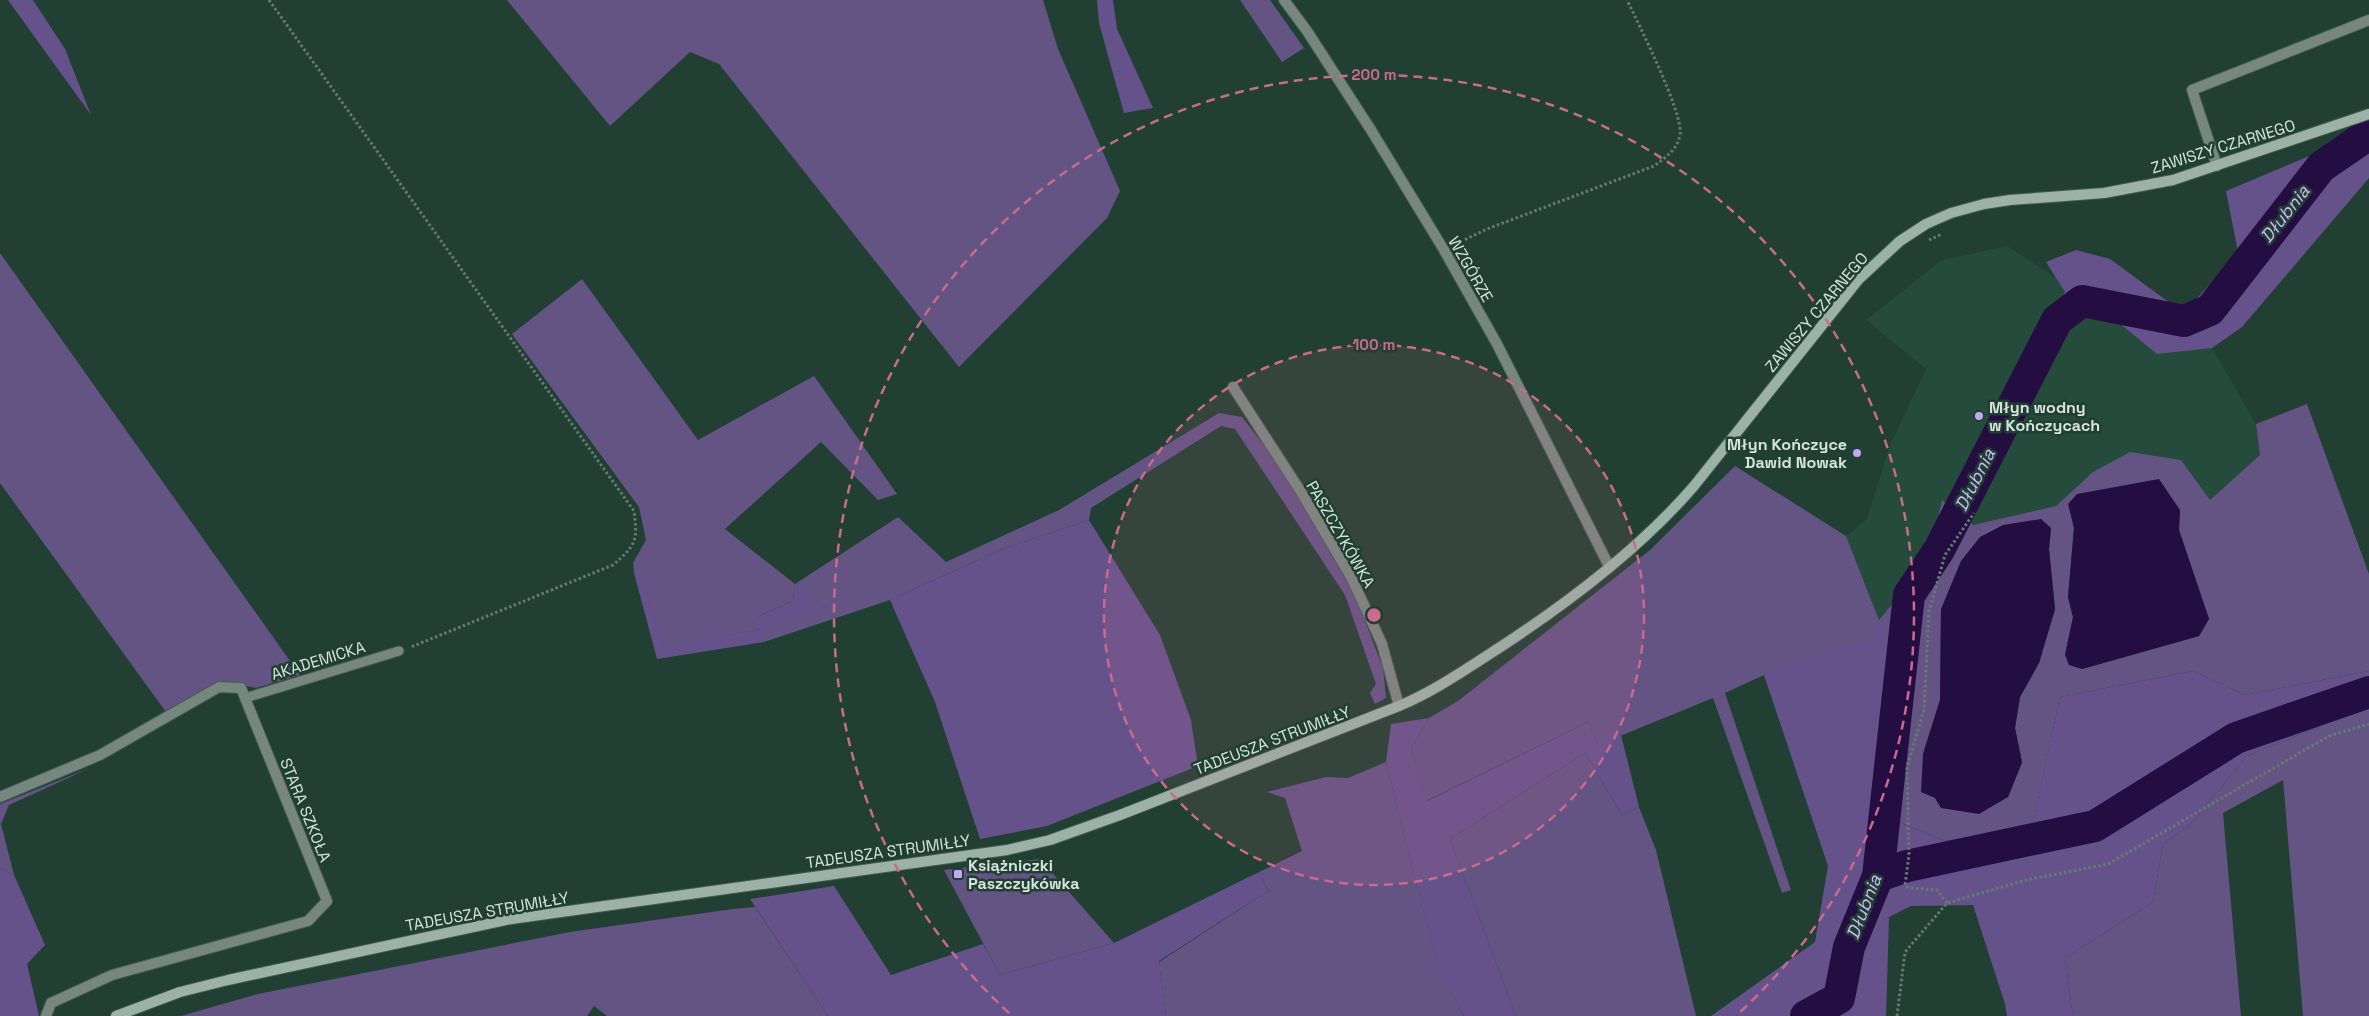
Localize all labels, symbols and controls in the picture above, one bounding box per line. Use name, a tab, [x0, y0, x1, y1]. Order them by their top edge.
text: 200 m	[1352, 65, 1396, 84]
street label: ZAWISZY CZARNEGO	[2148, 115, 2298, 178]
water label: Dłubnia	[2255, 180, 2315, 247]
street label: WZGÓRZE	[1443, 233, 1498, 306]
street label: ZAWISZY CZARNEGO	[1760, 248, 1873, 377]
text: 100 m	[1353, 335, 1395, 354]
place label: Młyn wodny w Kończycach	[1989, 397, 2100, 436]
marker: Młyn wodny w Kończycach	[1973, 410, 1985, 422]
place label: Młyn Kończyce Dawid Nowak	[1727, 434, 1847, 473]
water label: Dłubnia	[1949, 444, 2000, 515]
marker: Młyn Kończyce Dawid Nowak	[1851, 447, 1863, 459]
street label: PASZCZYKÓWKA	[1301, 477, 1380, 592]
centre of rings	[1365, 606, 1383, 624]
street label: AKADEMICKA	[269, 636, 368, 685]
street label: TADEUSZA STRUMIŁŁY	[1191, 701, 1354, 780]
street label: STARA SZKOŁA	[275, 755, 336, 865]
street label: TADEUSZA STRUMIŁŁY	[805, 830, 972, 873]
place label: Książniczki Paszczykówka	[968, 855, 1080, 894]
marker: Książniczki Paszczykówka	[952, 868, 964, 880]
water label: Dłubnia	[1841, 871, 1887, 942]
street label: TADEUSZA STRUMIŁŁY	[404, 887, 571, 936]

